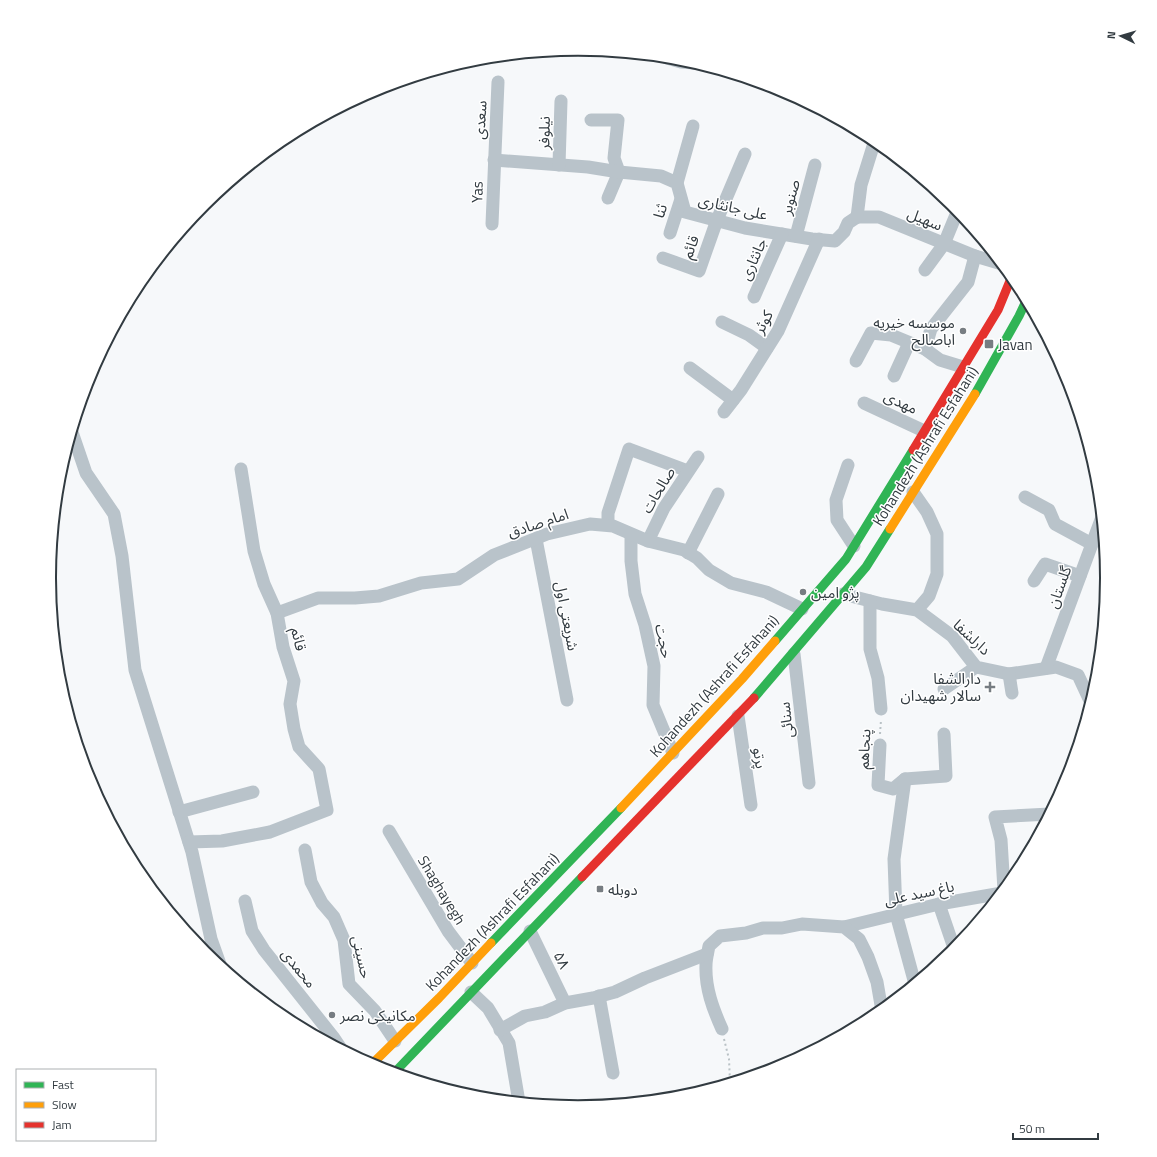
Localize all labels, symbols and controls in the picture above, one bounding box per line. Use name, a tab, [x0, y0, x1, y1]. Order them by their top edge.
north arrow	[1101, 16, 1141, 56]
text: N	[1103, 31, 1119, 40]
street label: سعدی	[467, 100, 493, 140]
street label: نیلوفر	[532, 116, 556, 151]
street label: صنوبر	[774, 177, 806, 218]
street label: Yas	[465, 181, 489, 203]
street label: علی جانثاری	[696, 188, 770, 226]
street label: ثنا	[647, 201, 673, 221]
street label: سهیل	[904, 202, 946, 236]
street label: قائم	[675, 232, 705, 262]
street label: جانثاری	[734, 234, 773, 284]
street label: کوثر	[747, 305, 779, 339]
place label: موسسه خیریه اباصالح	[873, 311, 955, 352]
marker: موسسه خیریه اباصالح	[958, 326, 968, 336]
place label: Javan	[998, 333, 1032, 356]
marker: Javan	[983, 338, 995, 350]
street label: Kohandezh (Ashrafi Esfahani)	[866, 362, 984, 530]
street label: مهدی	[880, 384, 922, 420]
street label: صالحات	[635, 462, 681, 518]
street label: امام صادق	[504, 502, 572, 544]
street label: گلستان	[1041, 562, 1078, 611]
street label: شریعتی اول	[549, 579, 585, 653]
place label: پژو امین	[811, 581, 859, 604]
marker: پژو امین	[798, 587, 808, 597]
street label: Kohandezh (Ashrafi Esfahani)	[644, 610, 784, 762]
street label: دارلشفا	[948, 613, 996, 661]
street label: حجت	[649, 622, 679, 661]
street label: قائم	[285, 625, 313, 653]
place label: دارالشفا سالار شهیدان	[901, 667, 981, 707]
marker: دارالشفا سالار شهیدان	[984, 681, 996, 693]
street label: سنائی	[772, 700, 800, 739]
street label: پنجاهم	[851, 728, 877, 770]
street label: پرتو	[747, 746, 773, 770]
street label: Kohandezh (Ashrafi Esfahani)	[420, 848, 564, 996]
street label: Shaghayegh	[412, 851, 472, 929]
street label: باغ سید علی	[882, 874, 956, 913]
place label: دوبله	[608, 878, 638, 901]
marker: دوبله	[595, 884, 605, 894]
street label: حسینی	[346, 933, 378, 981]
street label: محمدی	[276, 943, 322, 993]
street label: ۵۸	[548, 947, 576, 973]
place label: مکانیکی نصر	[339, 1004, 416, 1027]
marker: مکانیکی نصر	[327, 1010, 337, 1020]
legend	[16, 1069, 156, 1141]
text: Fast	[52, 1075, 75, 1094]
text: Slow	[52, 1095, 77, 1114]
text: Jam	[52, 1115, 72, 1134]
scale bar	[1013, 1115, 1098, 1141]
text: 50 m	[1019, 1119, 1045, 1138]

